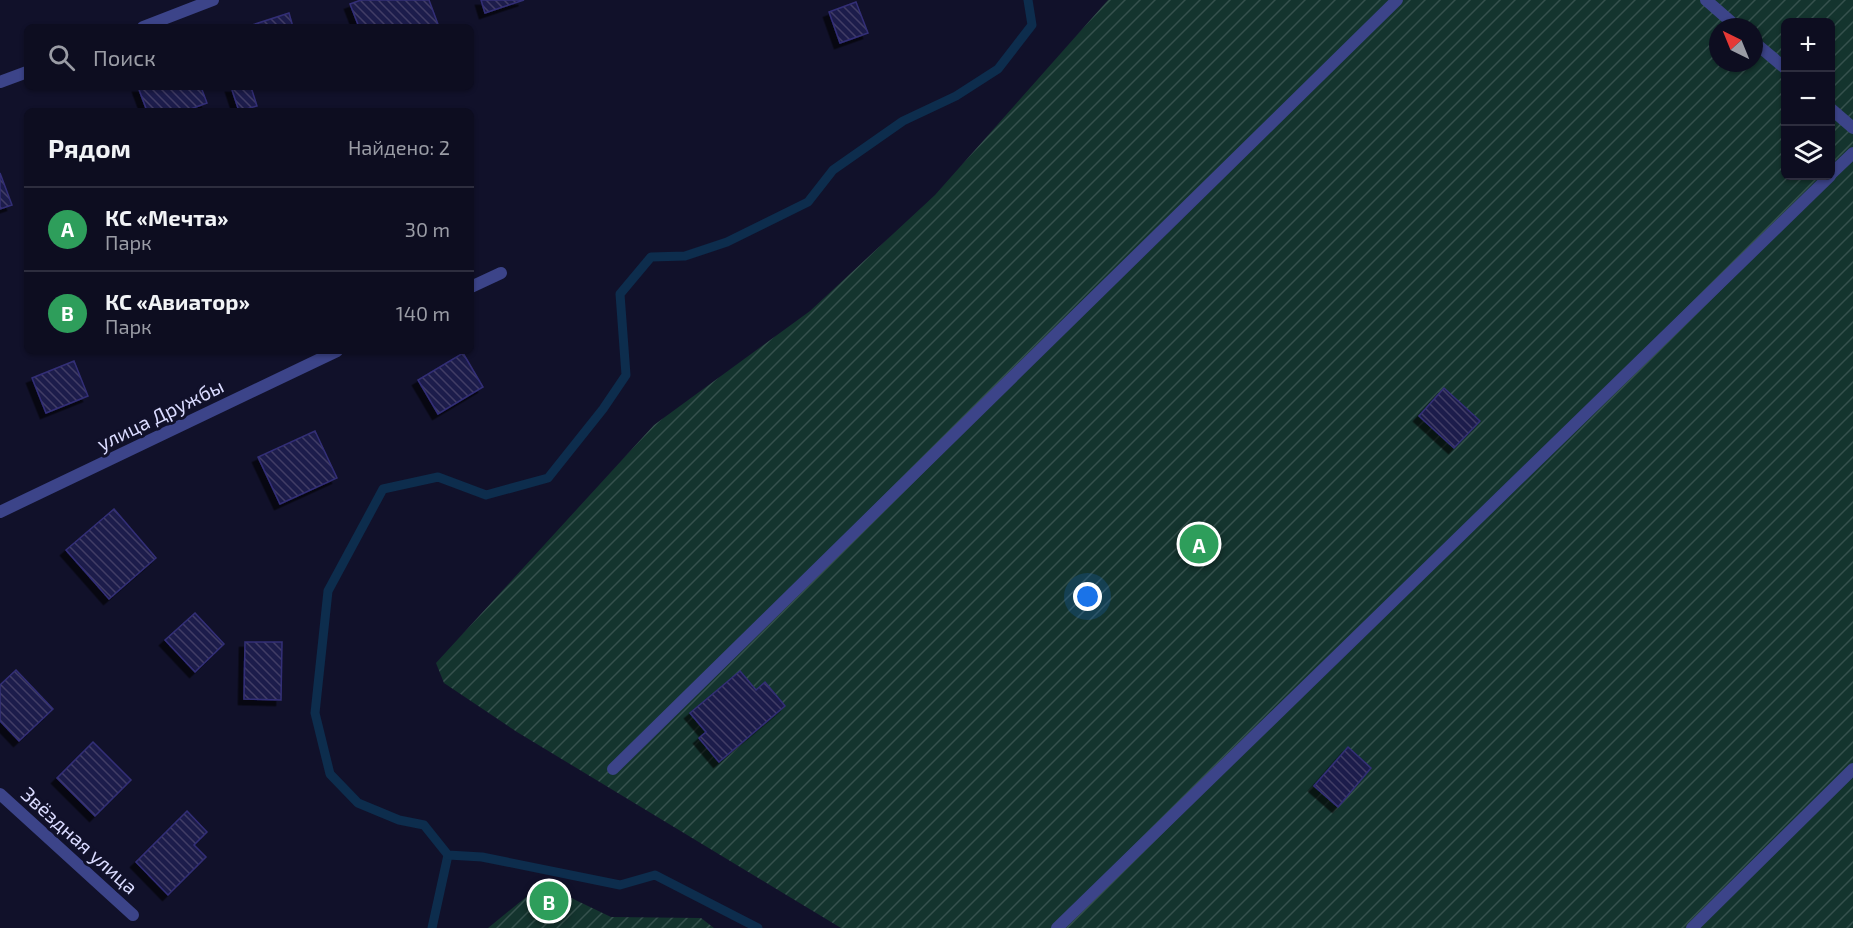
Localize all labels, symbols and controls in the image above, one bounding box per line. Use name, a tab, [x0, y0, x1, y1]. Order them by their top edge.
north arrow	[1709, 18, 1763, 72]
map controls	[1781, 18, 1835, 180]
button: +	[1781, 18, 1835, 72]
search box	[24, 24, 474, 90]
icon: search	[45, 41, 78, 74]
text: Поиск	[93, 44, 156, 70]
button: −	[1781, 72, 1835, 126]
button: layers	[1781, 126, 1835, 180]
text: Рядом	[48, 132, 131, 163]
text: Найдено: 2	[348, 135, 450, 159]
text: КС «Мечта»	[105, 204, 229, 230]
text: A	[61, 217, 74, 241]
text: 30 m	[405, 217, 450, 241]
text: Парк	[105, 230, 152, 254]
text: КС «Авиатор»	[105, 288, 250, 314]
text: B	[61, 301, 74, 325]
text: 140 m	[396, 301, 450, 325]
text: Парк	[105, 314, 152, 338]
street label: улица Дружбы	[93, 373, 228, 456]
pin: A	[1180, 522, 1218, 566]
your location	[1073, 582, 1102, 611]
street label: Звёздная улица	[16, 781, 143, 899]
pin: B	[530, 878, 568, 924]

